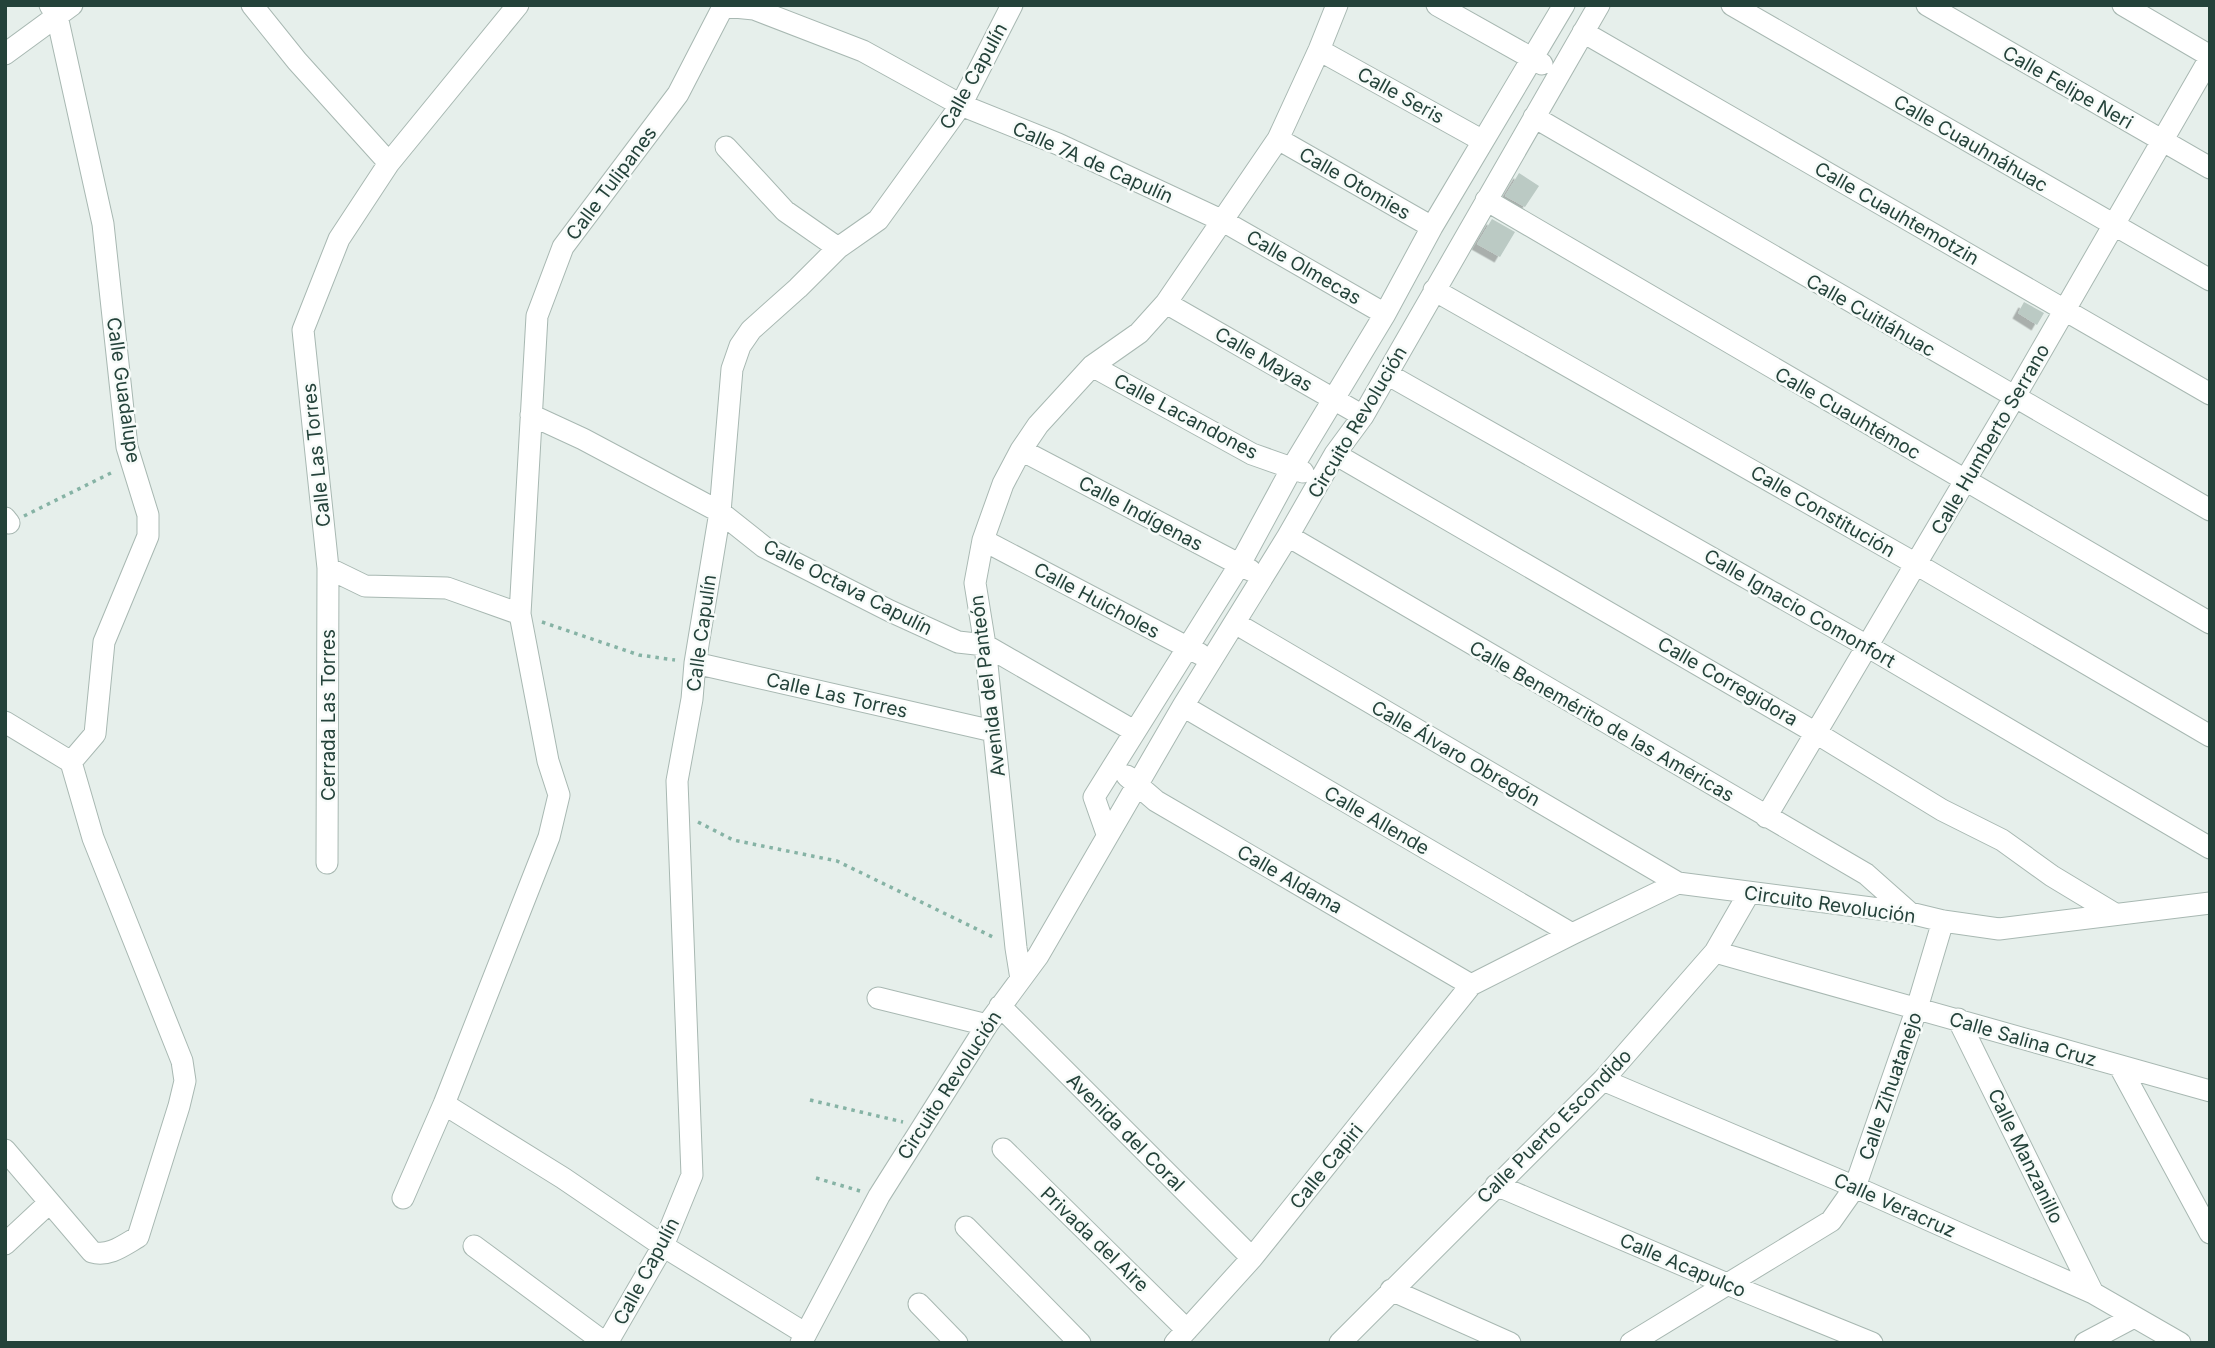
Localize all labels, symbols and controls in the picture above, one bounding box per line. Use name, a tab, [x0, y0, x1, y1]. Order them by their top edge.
street label: Calle Capulín	[935, 19, 1012, 133]
street label: Calle Felipe Neri	[1999, 41, 2137, 134]
street label: Calle Seris	[1353, 62, 1448, 129]
street label: Calle Cuauhnáhuac	[1890, 90, 2052, 197]
street label: Calle 7A de Capulín	[1009, 117, 1177, 208]
street label: Calle Tulipanes	[561, 122, 662, 245]
street label: Calle Otomies	[1295, 142, 1414, 225]
street label: Calle Cuauhtemotzin	[1810, 157, 1983, 270]
street label: Calle Olmecas	[1242, 225, 1365, 310]
street label: Calle Cuitláhuac	[1802, 269, 1939, 362]
street label: Calle Guadalupe	[102, 316, 145, 465]
street label: Calle Mayas	[1211, 322, 1317, 397]
street label: Calle Humberto Serrano	[1926, 340, 2054, 539]
street label: Circuito Revolución	[1303, 342, 1412, 502]
street label: Calle Cuauhtémoc	[1771, 362, 1925, 465]
street label: Calle Lacandones	[1110, 369, 1262, 464]
street label: Calle Las Torres	[298, 382, 335, 528]
street label: Calle Constitución	[1746, 461, 1899, 562]
street label: Calle Indígenas	[1075, 471, 1207, 556]
street label: Calle Octava Capulín	[759, 535, 936, 640]
street label: Calle Ignacio Comonfort	[1700, 544, 1900, 673]
street label: Calle Huicholes	[1030, 558, 1164, 643]
street label: Calle Capulín	[682, 573, 721, 693]
street label: Avenida del Panteón	[965, 594, 1010, 778]
street label: Cerrada Las Torres	[317, 629, 340, 801]
street label: Calle Corregidora	[1654, 632, 1802, 731]
street label: Calle Benemérito de las Américas	[1465, 636, 1738, 807]
street label: Calle Las Torres	[764, 668, 910, 723]
street label: Calle Álvaro Obregón	[1367, 695, 1545, 811]
street label: Calle Allende	[1320, 781, 1433, 860]
street label: Calle Aldama	[1233, 840, 1346, 919]
street label: Circuito Revolución	[1743, 881, 1917, 928]
street label: Circuito Revolución	[893, 1006, 1006, 1164]
street label: Calle Salina Cruz	[1947, 1007, 2099, 1072]
street label: Calle Zihuatanejo	[1854, 1009, 1927, 1163]
street label: Calle Puerto Escondido	[1472, 1044, 1636, 1208]
street label: Avenida del Coral	[1062, 1069, 1189, 1196]
street label: Calle Manzanillo	[1983, 1085, 2068, 1227]
street label: Calle Capiri	[1285, 1119, 1368, 1214]
street label: Calle Veracruz	[1830, 1168, 1959, 1243]
street label: Privada del Aire	[1036, 1182, 1154, 1297]
street label: Calle Capulín	[609, 1214, 684, 1329]
street label: Calle Acapulco	[1616, 1229, 1749, 1302]

